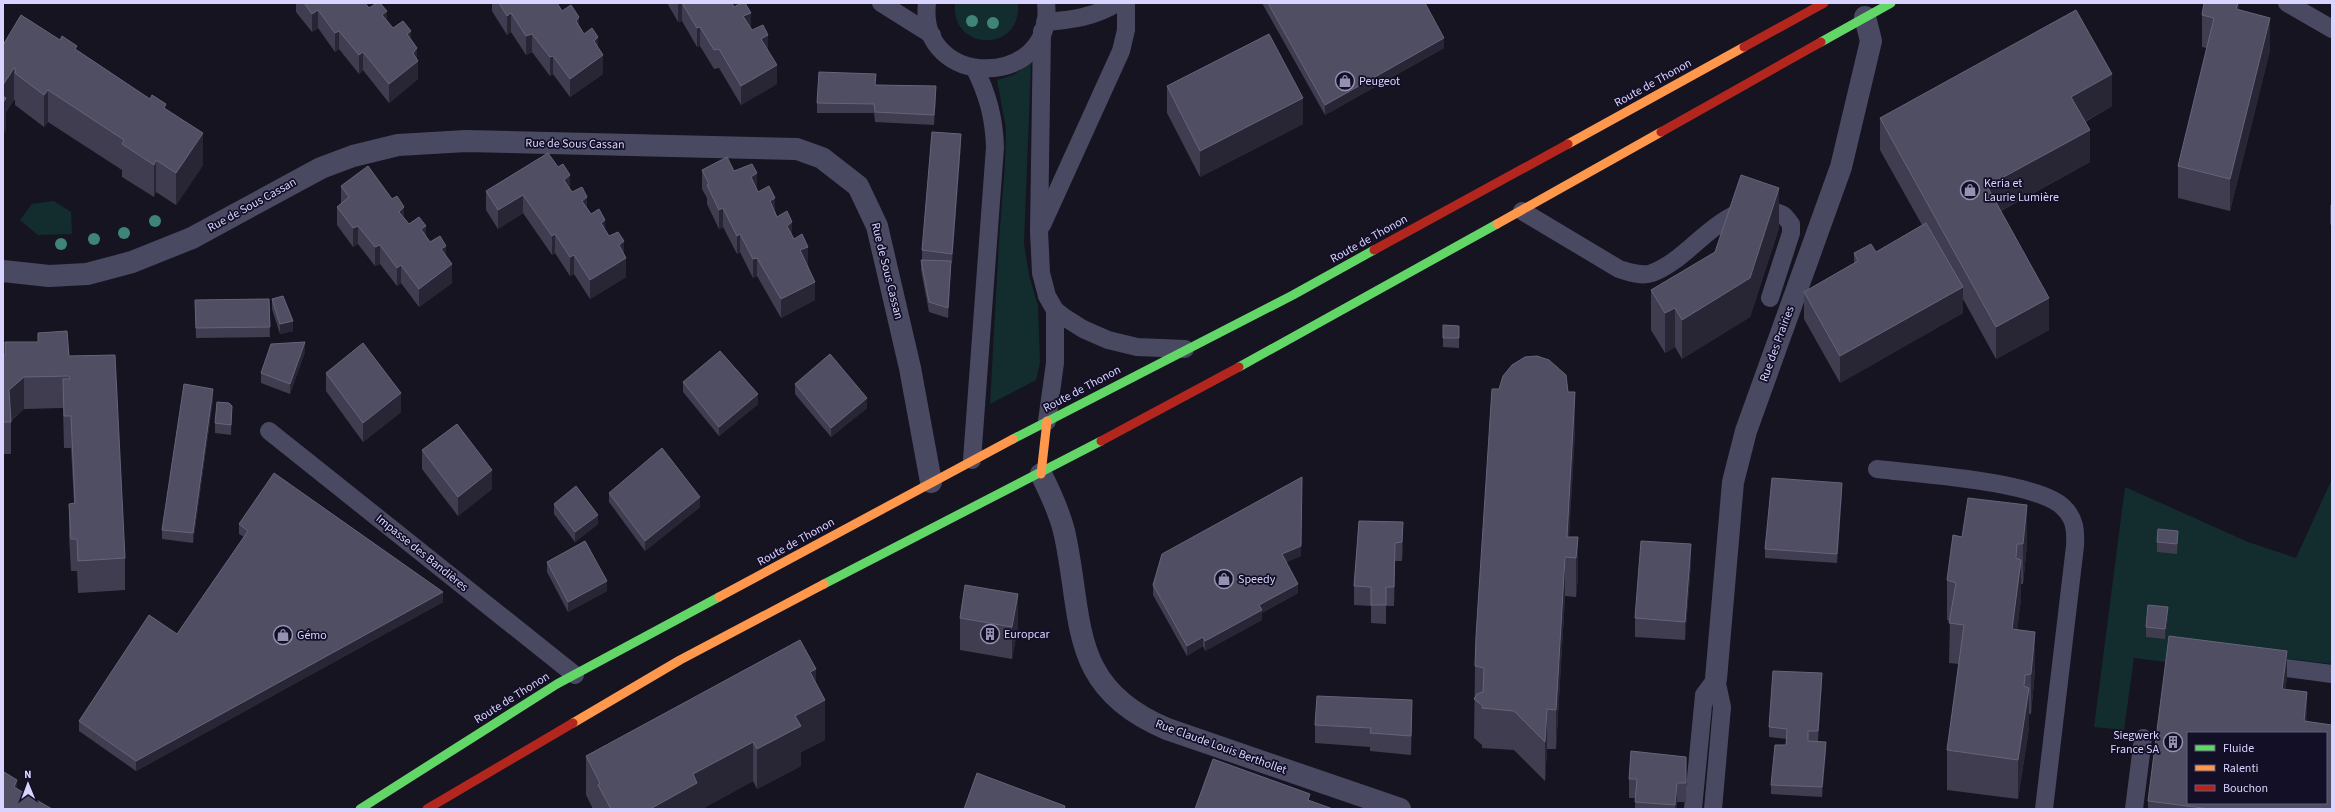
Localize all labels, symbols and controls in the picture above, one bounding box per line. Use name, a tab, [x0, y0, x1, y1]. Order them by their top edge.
street label: Route de Thonon	[1611, 55, 1695, 111]
shop icon: Peugeot	[1334, 70, 1356, 92]
place label: Peugeot	[1359, 73, 1400, 90]
street label: Rue de Sous Cassan	[525, 135, 625, 153]
street label: Rue de Sous Cassan	[205, 174, 299, 236]
place label: Keria et Laurie Lumière	[1984, 175, 2059, 206]
shop icon: Keria et Laurie Lumière	[1959, 179, 1981, 201]
street label: Route de Thonon	[1327, 211, 1411, 267]
street label: Rue de Sous Cassan	[867, 221, 907, 321]
street label: Rue des Prairies	[1755, 304, 1799, 384]
street label: Route de Thonon	[1040, 361, 1124, 417]
street label: Impasse des Bandières	[372, 510, 472, 596]
street label: Route de Thonon	[754, 514, 838, 570]
shop icon: Speedy	[1213, 568, 1235, 590]
place label: Speedy	[1238, 571, 1276, 588]
building icon: Europcar	[979, 623, 1001, 645]
shop icon: Gémo	[272, 624, 294, 646]
place label: Europcar	[1004, 626, 1050, 643]
place label: Gémo	[297, 627, 327, 644]
street label: Route de Thonon	[471, 668, 553, 728]
street label: Rue Claude Louis Berthollet	[1153, 715, 1289, 779]
place label: Siegwerk France SA	[2110, 727, 2159, 758]
building icon: Siegwerk France SA	[2162, 731, 2184, 753]
legend	[2187, 732, 2327, 804]
text: Fluide	[2223, 740, 2254, 757]
text: Ralenti	[2223, 760, 2258, 777]
north arrow	[8, 764, 48, 804]
text: N	[24, 767, 32, 782]
text: Bouchon	[2223, 780, 2268, 797]

